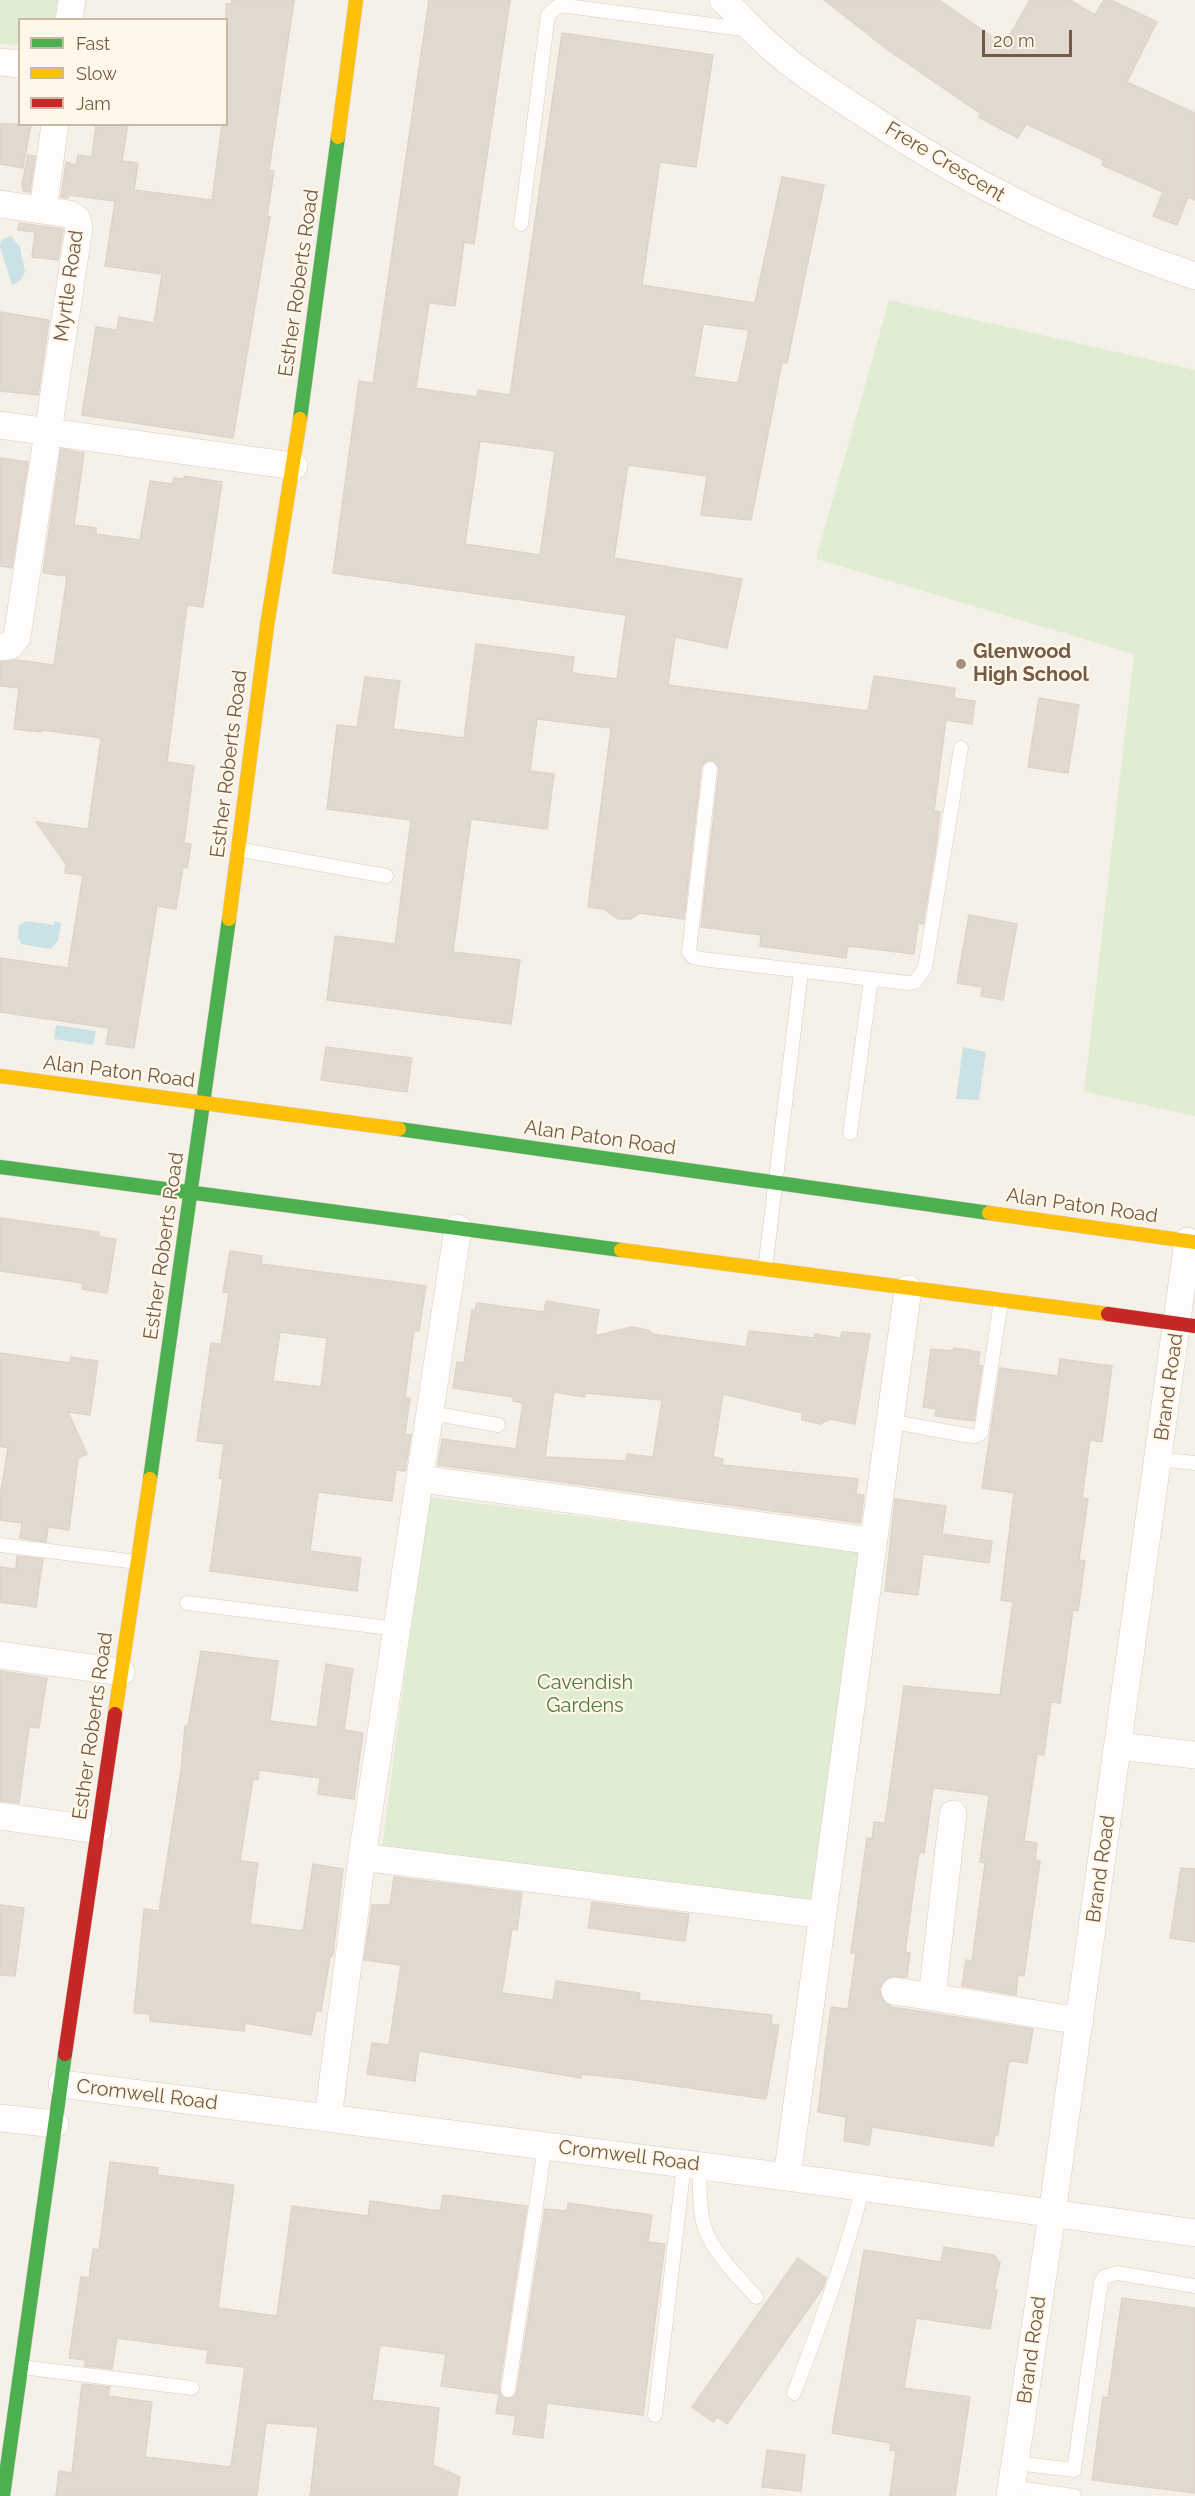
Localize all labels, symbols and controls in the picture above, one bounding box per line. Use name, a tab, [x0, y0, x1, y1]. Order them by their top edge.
legend	[18, 18, 228, 126]
scale bar	[985, 18, 1075, 56]
text: 20 m	[993, 30, 1035, 51]
text: Fast	[76, 33, 110, 54]
text: Slow	[76, 63, 117, 84]
text: Jam	[76, 93, 111, 114]
street label: Frere Crescent	[881, 117, 1009, 207]
street label: Esther Roberts Road	[274, 188, 324, 378]
street label: Myrtle Road	[49, 229, 89, 343]
place label: Glenwood High School	[973, 640, 1089, 687]
marker: Glenwood High School	[954, 657, 968, 671]
street label: Esther Roberts Road	[206, 669, 252, 859]
street label: Alan Paton Road	[42, 1051, 196, 1093]
street label: Alan Paton Road	[523, 1115, 677, 1161]
street label: Esther Roberts Road	[139, 1151, 189, 1341]
street label: Alan Paton Road	[1005, 1183, 1159, 1229]
street label: Brand Road	[1150, 1332, 1188, 1442]
street label: Esther Roberts Road	[68, 1631, 118, 1821]
park label: Cavendish Gardens	[537, 1671, 633, 1718]
street label: Brand Road	[1082, 1814, 1120, 1924]
street label: Cromwell Road	[75, 2074, 219, 2116]
street label: Cromwell Road	[557, 2135, 701, 2177]
street label: Brand Road	[1013, 2295, 1051, 2405]

